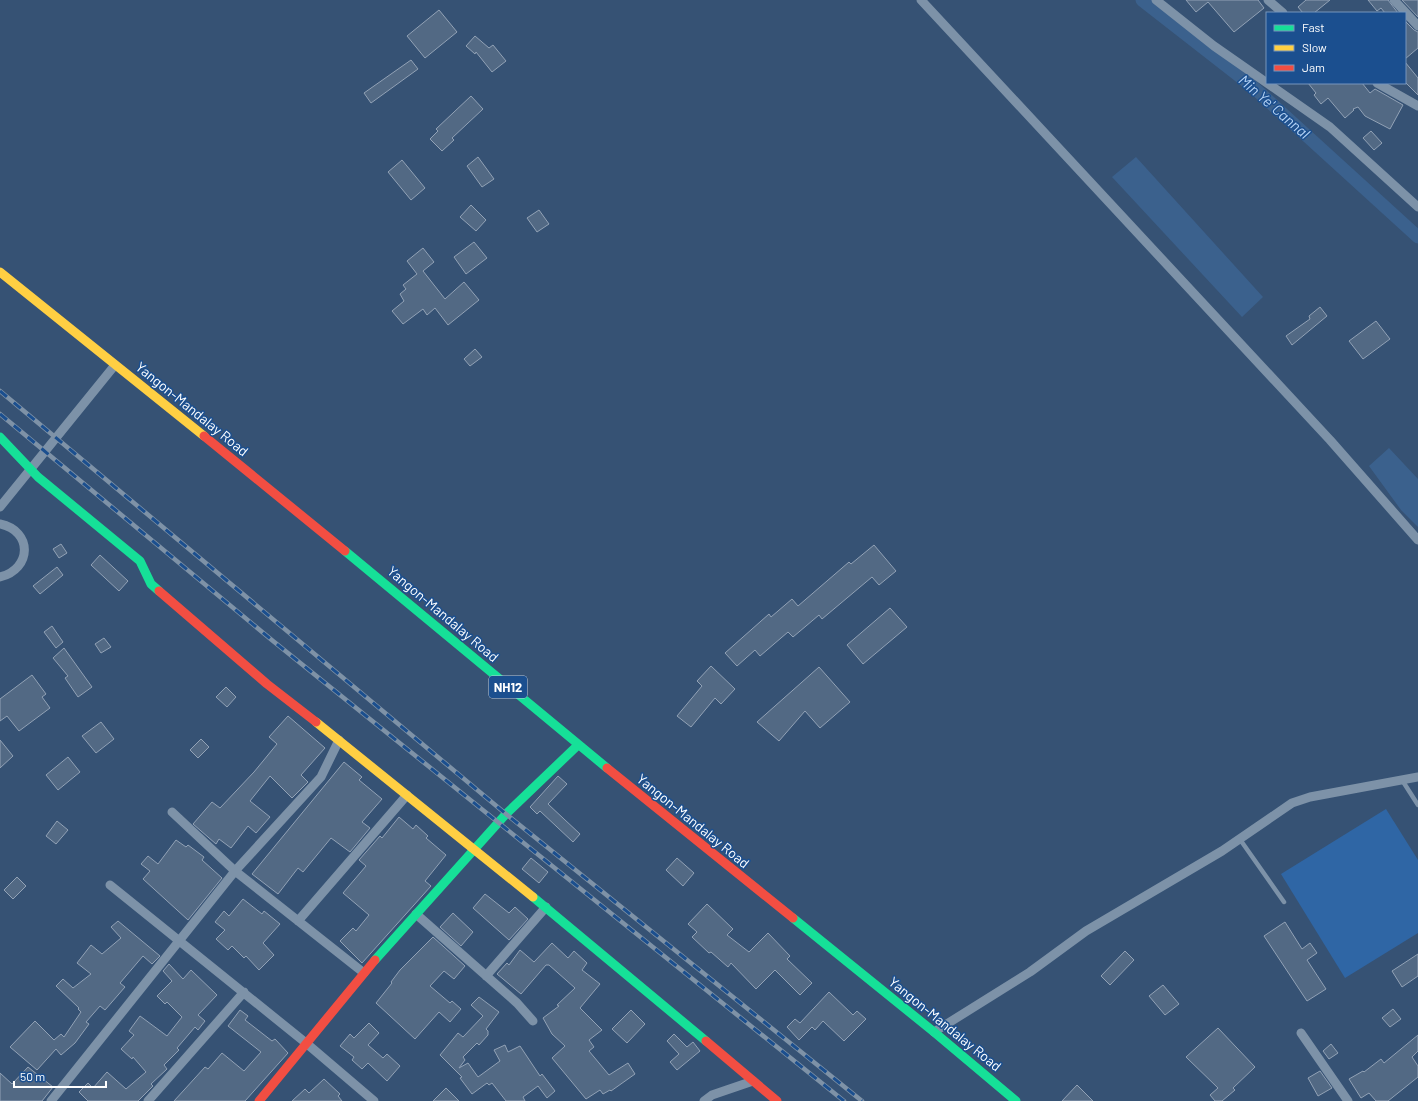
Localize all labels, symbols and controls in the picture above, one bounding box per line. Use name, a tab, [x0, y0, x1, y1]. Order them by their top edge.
legend	[1266, 12, 1406, 84]
text: Fast	[1302, 20, 1325, 34]
text: Slow	[1302, 40, 1327, 54]
text: Jam	[1302, 60, 1325, 74]
water label: Min Ye' Cannal	[1235, 71, 1314, 142]
street label: Yangon-Mandalay Road	[133, 358, 252, 459]
street label: Yangon-Mandalay Road	[384, 562, 502, 665]
road number: NH12	[489, 676, 527, 698]
street label: Yangon-Mandalay Road	[634, 770, 753, 871]
street label: Yangon-Mandalay Road	[886, 973, 1005, 1074]
scale bar	[14, 1063, 106, 1089]
text: 50 m	[20, 1069, 45, 1083]

